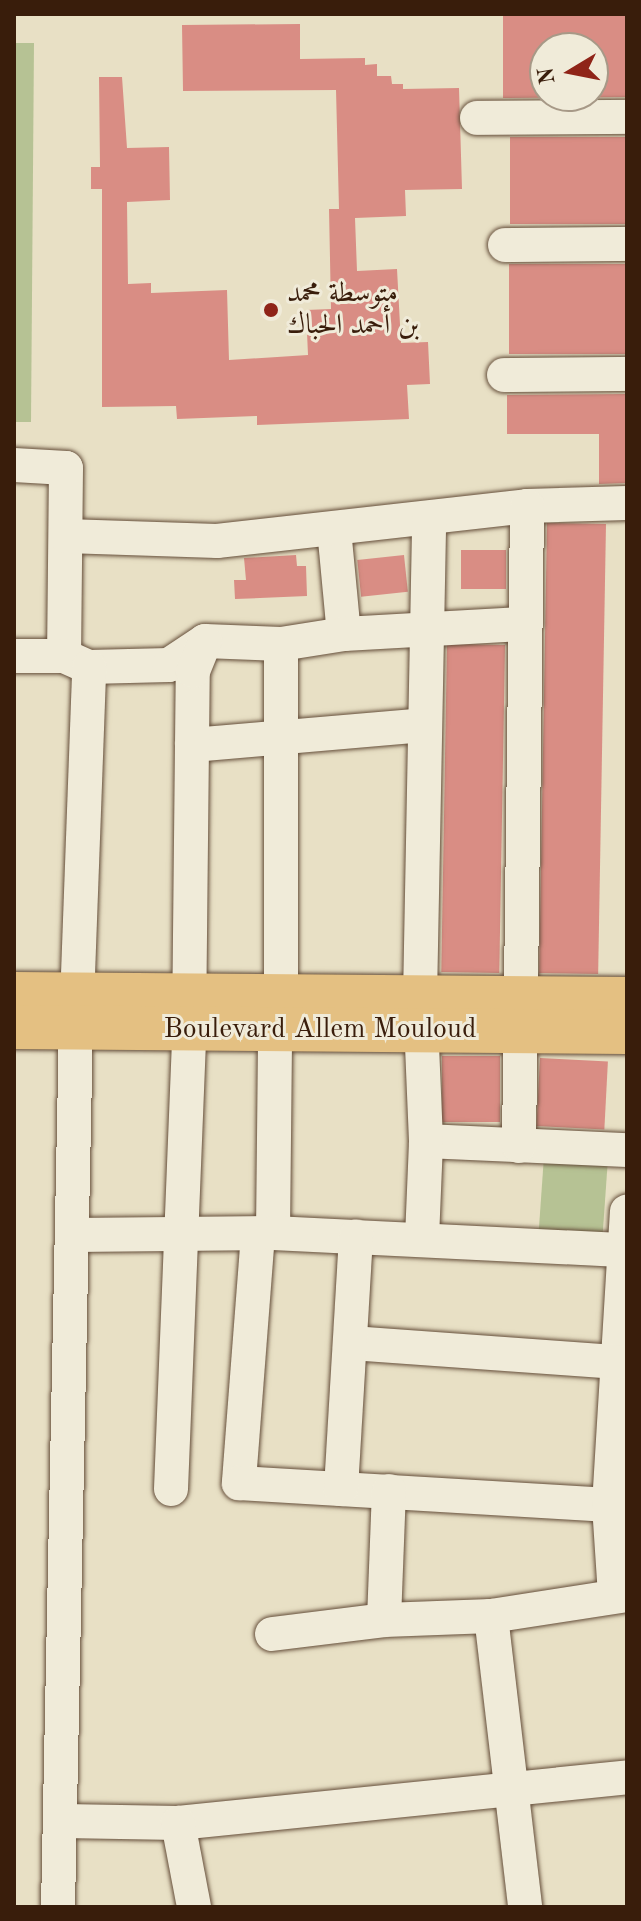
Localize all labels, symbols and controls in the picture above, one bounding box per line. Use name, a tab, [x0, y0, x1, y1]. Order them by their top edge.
north arrow	[529, 32, 609, 112]
text: N	[535, 66, 560, 86]
place label: متوسطة محمد بن أحمد الحباك	[287, 277, 419, 343]
marker: متوسطة محمد بن أحمد الحباك	[262, 301, 280, 319]
street label: Boulevard Allem Mouloud	[163, 1013, 477, 1047]

